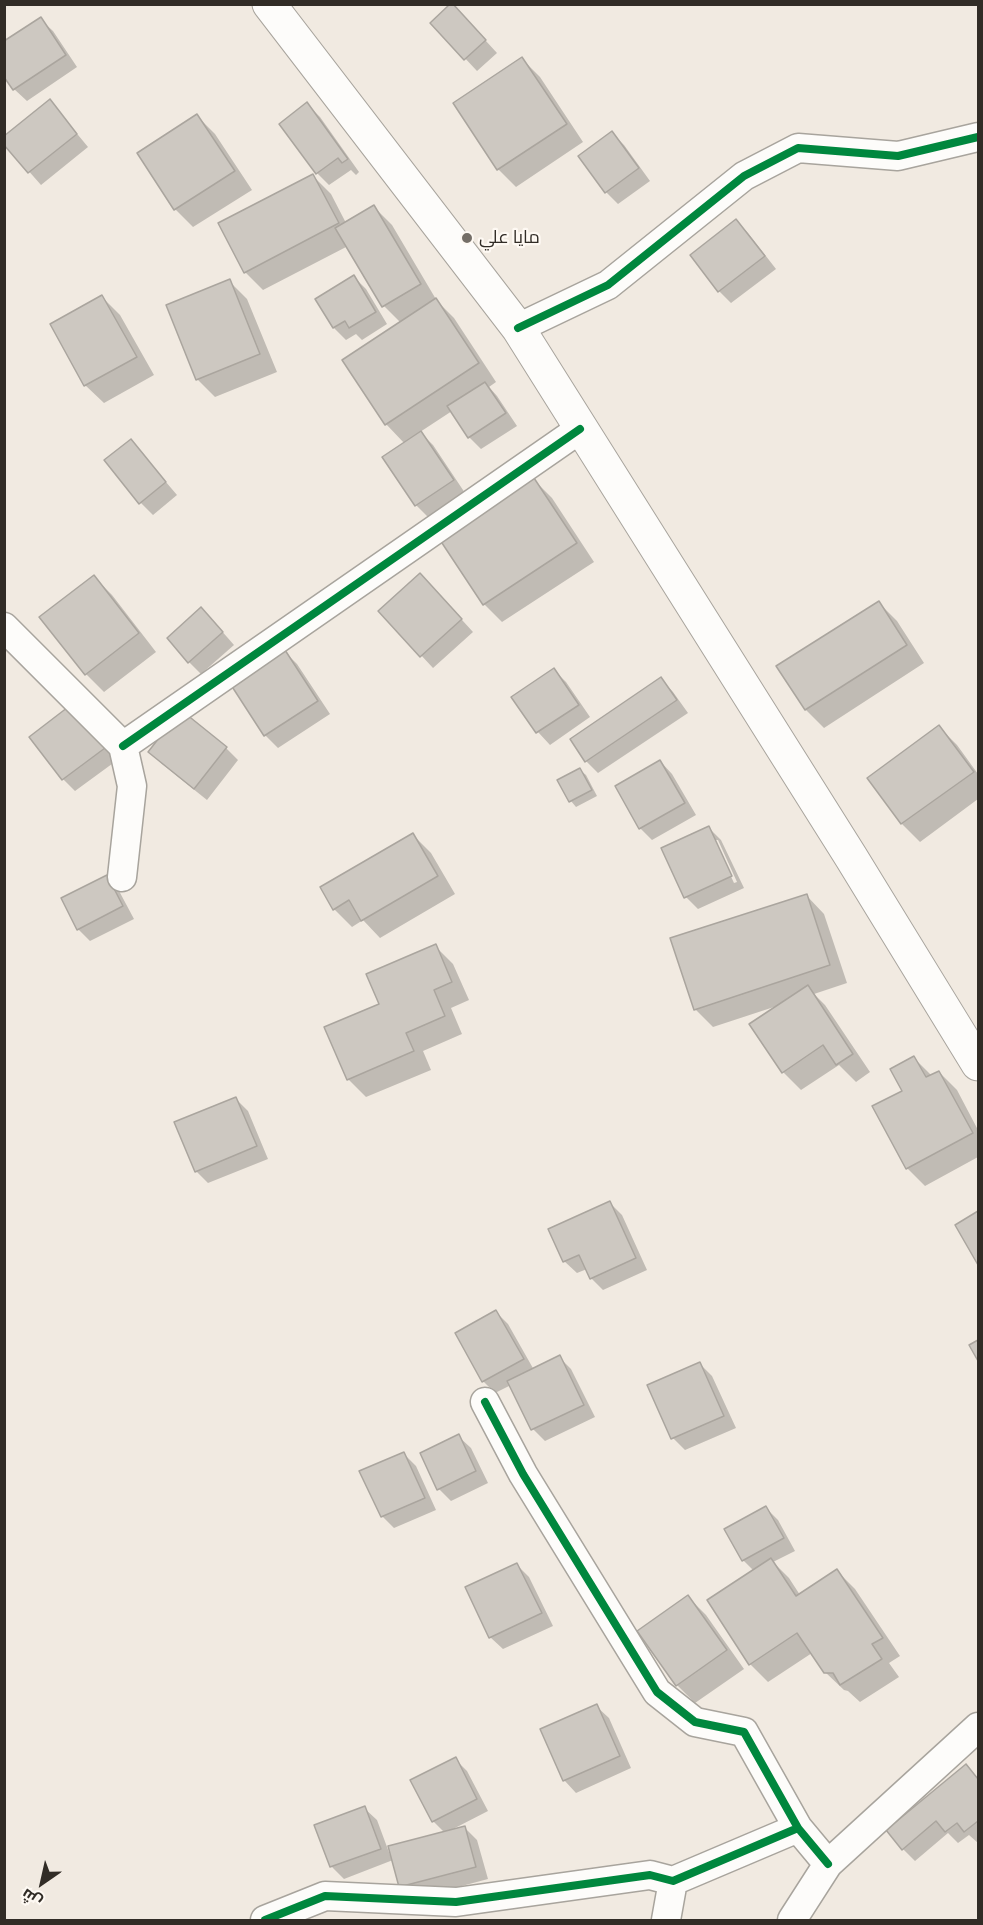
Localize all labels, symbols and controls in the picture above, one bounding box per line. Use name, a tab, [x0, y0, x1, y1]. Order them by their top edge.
place label: مايا علي	[479, 227, 540, 249]
marker: مايا علي	[460, 231, 474, 245]
north arrow	[12, 1853, 72, 1913]
text: ش	[18, 1885, 45, 1912]

